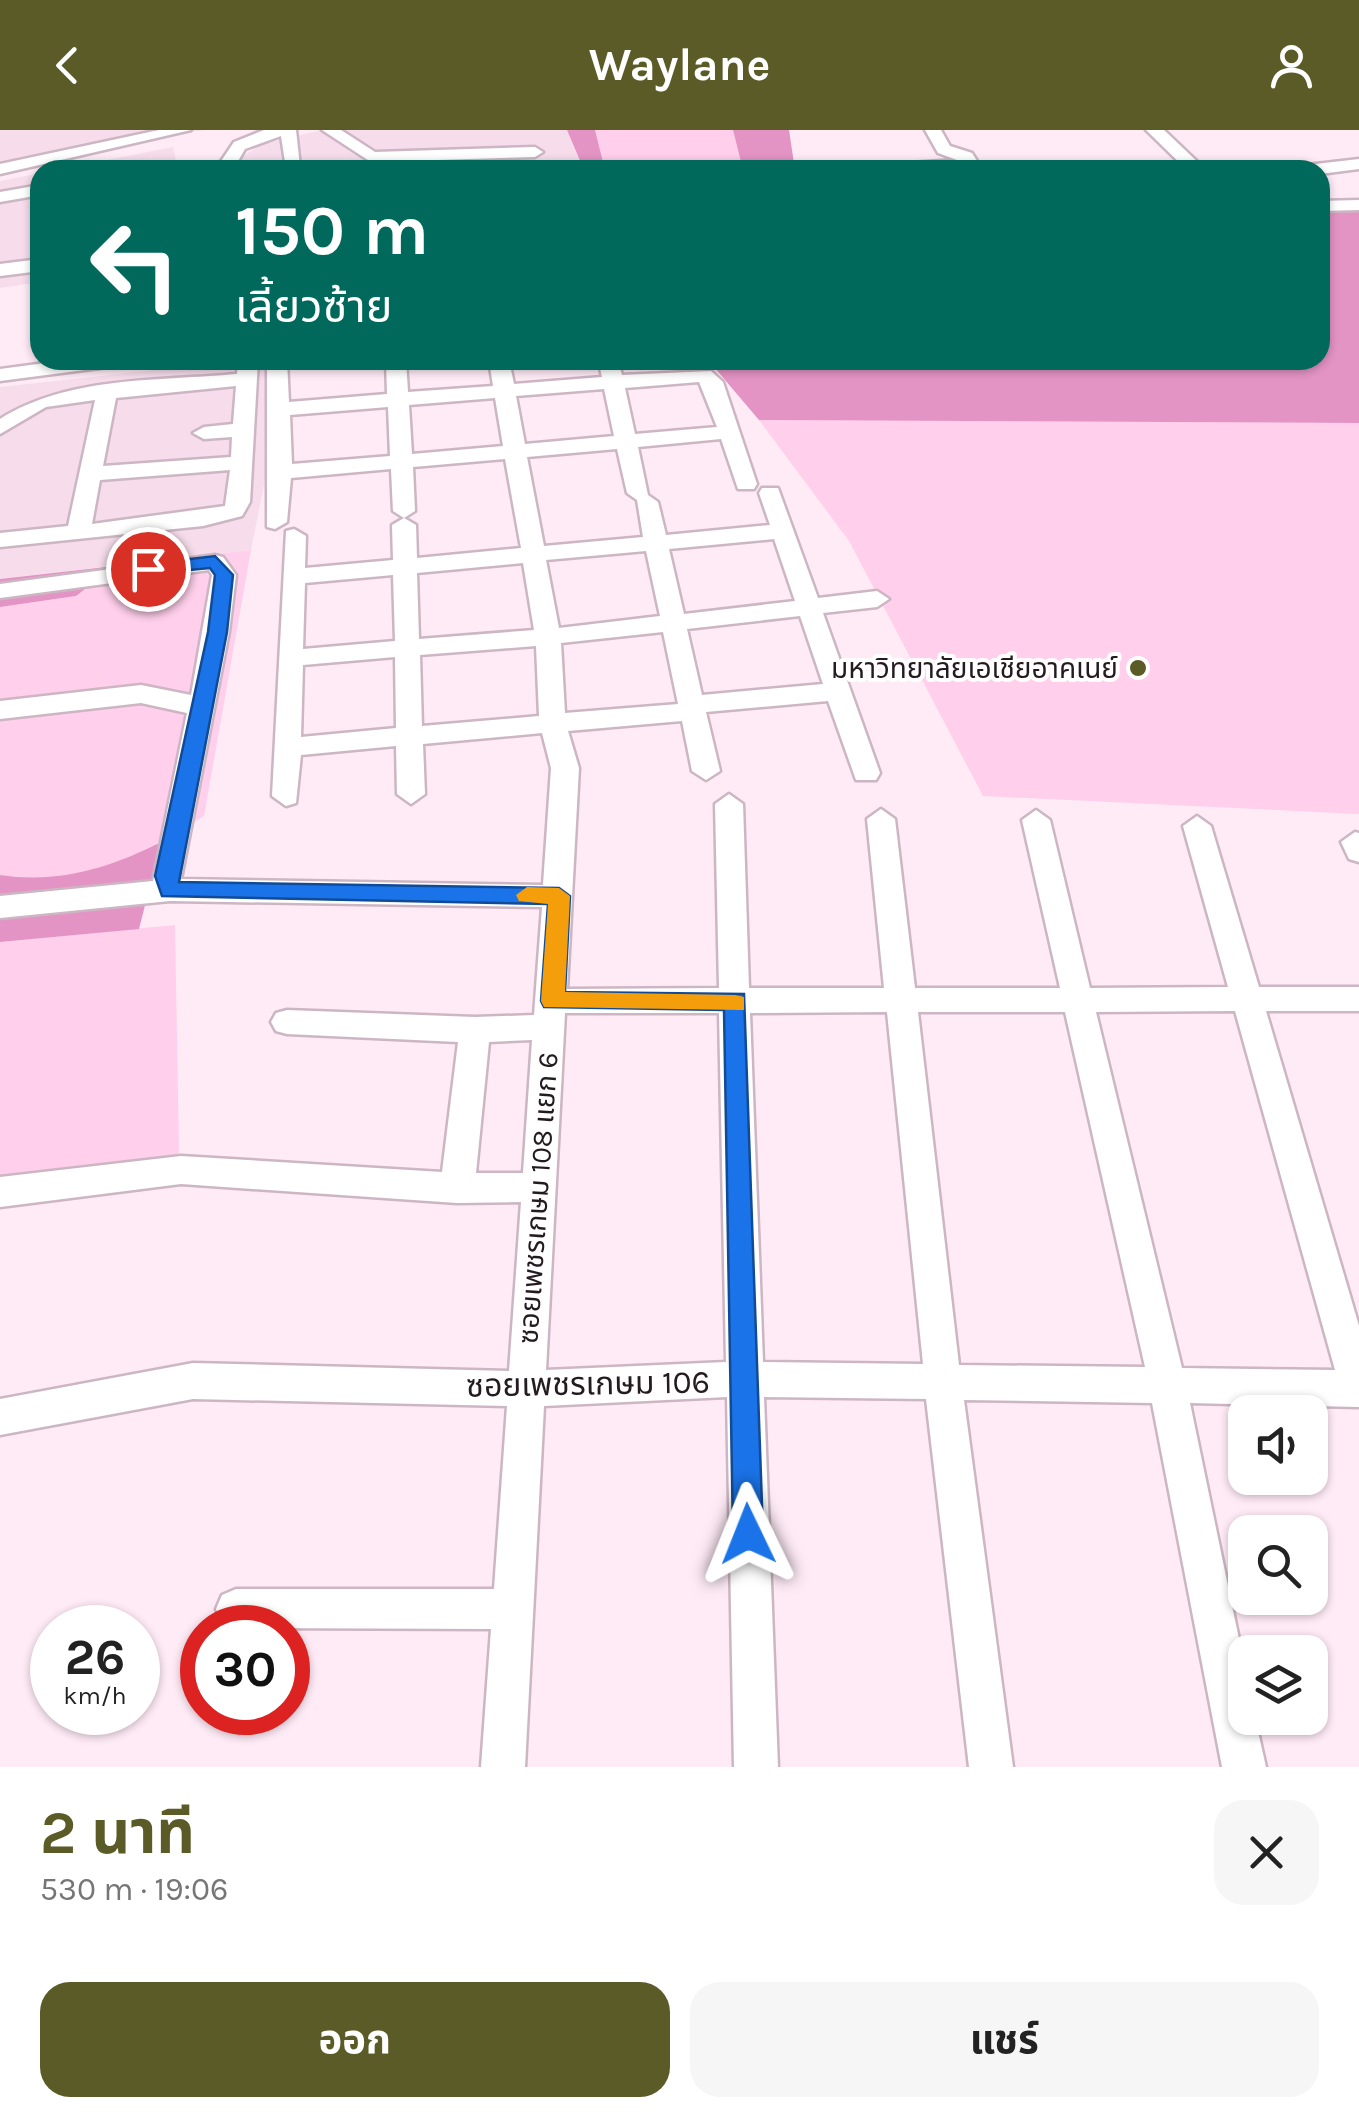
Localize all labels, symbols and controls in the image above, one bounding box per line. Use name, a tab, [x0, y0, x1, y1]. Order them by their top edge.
icon: back	[40, 38, 95, 93]
icon: person	[1264, 38, 1319, 93]
text: Waylane	[589, 39, 770, 91]
text: 150 m	[235, 190, 429, 272]
icon: left	[70, 200, 200, 330]
text: เลี้ยวซ้าย	[235, 281, 392, 333]
pin	[106, 527, 191, 612]
icon: arrive	[121, 542, 176, 597]
place label: มหาวิทยาลัยเอเชียอาคเนย์	[831, 652, 1118, 685]
marker: มหาวิทยาลัยเอเชียอาคเนย์	[1127, 657, 1149, 679]
street label: ซอยเพชรเกษม 108 แยก 6	[511, 1051, 565, 1345]
street label: ซอยเพชรเกษม 106	[466, 1363, 710, 1405]
map controls	[1228, 1395, 1328, 1735]
button: sound	[1228, 1395, 1328, 1495]
position arrow	[696, 1482, 800, 1586]
button: search	[1228, 1515, 1328, 1615]
speed limit sign: 30	[180, 1605, 310, 1735]
text: 26	[65, 1628, 125, 1687]
button: layers	[1228, 1635, 1328, 1735]
text: km/h	[63, 1681, 127, 1710]
text: 2 นาที	[40, 1798, 195, 1868]
button: close	[1214, 1800, 1319, 1905]
text: 530 m · 19:06	[40, 1871, 228, 1908]
button: ออก	[40, 1982, 670, 2097]
button: แชร์	[690, 1982, 1319, 2097]

